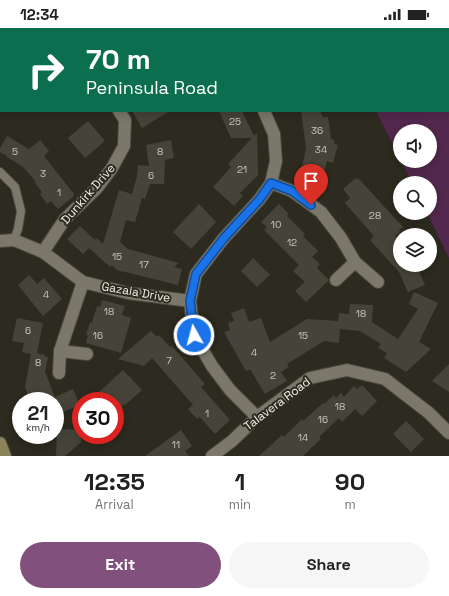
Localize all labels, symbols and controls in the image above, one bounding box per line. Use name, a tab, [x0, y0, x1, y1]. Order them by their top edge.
text: 12:34	[20, 5, 59, 24]
text: 70 m	[86, 41, 151, 77]
icon: right	[20, 44, 72, 96]
text: Peninsula Road	[86, 76, 218, 99]
house number: 25	[229, 115, 241, 128]
house number: 36	[311, 124, 323, 137]
map controls	[393, 124, 437, 272]
button: sound	[393, 124, 437, 168]
house number: 34	[315, 143, 327, 156]
house number: 5	[12, 145, 18, 158]
house number: 8	[157, 145, 163, 158]
street label: Dunkirk Drive	[57, 160, 119, 228]
house number: 21	[237, 163, 247, 176]
pin	[294, 164, 328, 205]
house number: 3	[40, 167, 46, 180]
house number: 6	[148, 169, 154, 182]
icon: arrive	[300, 170, 322, 192]
button: search	[393, 176, 437, 220]
house number: 1	[57, 186, 61, 199]
house number: 28	[369, 209, 381, 222]
house number: 10	[271, 218, 281, 231]
button: layers	[393, 228, 437, 272]
house number: 12	[287, 236, 297, 249]
house number: 15	[112, 250, 122, 263]
house number: 17	[139, 258, 149, 271]
street label: Gazala Drive	[100, 278, 172, 306]
house number: 4	[43, 288, 49, 301]
house number: 18	[104, 305, 114, 318]
house number: 18	[356, 307, 366, 320]
position arrow	[173, 314, 215, 356]
house number: 6	[25, 324, 31, 337]
house number: 16	[93, 329, 103, 342]
house number: 15	[298, 329, 308, 342]
house number: 4	[251, 346, 257, 359]
house number: 7	[166, 354, 172, 367]
house number: 8	[35, 356, 41, 369]
house number: 2	[270, 369, 276, 382]
street label: Talavera Road	[240, 374, 314, 434]
speed limit sign: 30	[72, 392, 124, 444]
text: 21	[28, 400, 48, 426]
house number: 18	[335, 400, 345, 413]
house number: 1	[205, 407, 209, 420]
house number: 16	[318, 413, 328, 426]
text: km/h	[26, 421, 50, 434]
house number: 14	[298, 431, 308, 444]
house number: 11	[172, 438, 180, 451]
text: 12:35	[84, 466, 145, 497]
text: 1	[234, 466, 245, 497]
text: 90	[335, 466, 365, 497]
text: Arrival	[95, 496, 134, 513]
text: min	[229, 496, 251, 513]
text: m	[344, 496, 356, 513]
button: Exit	[20, 542, 221, 588]
button: Share	[229, 542, 429, 588]

